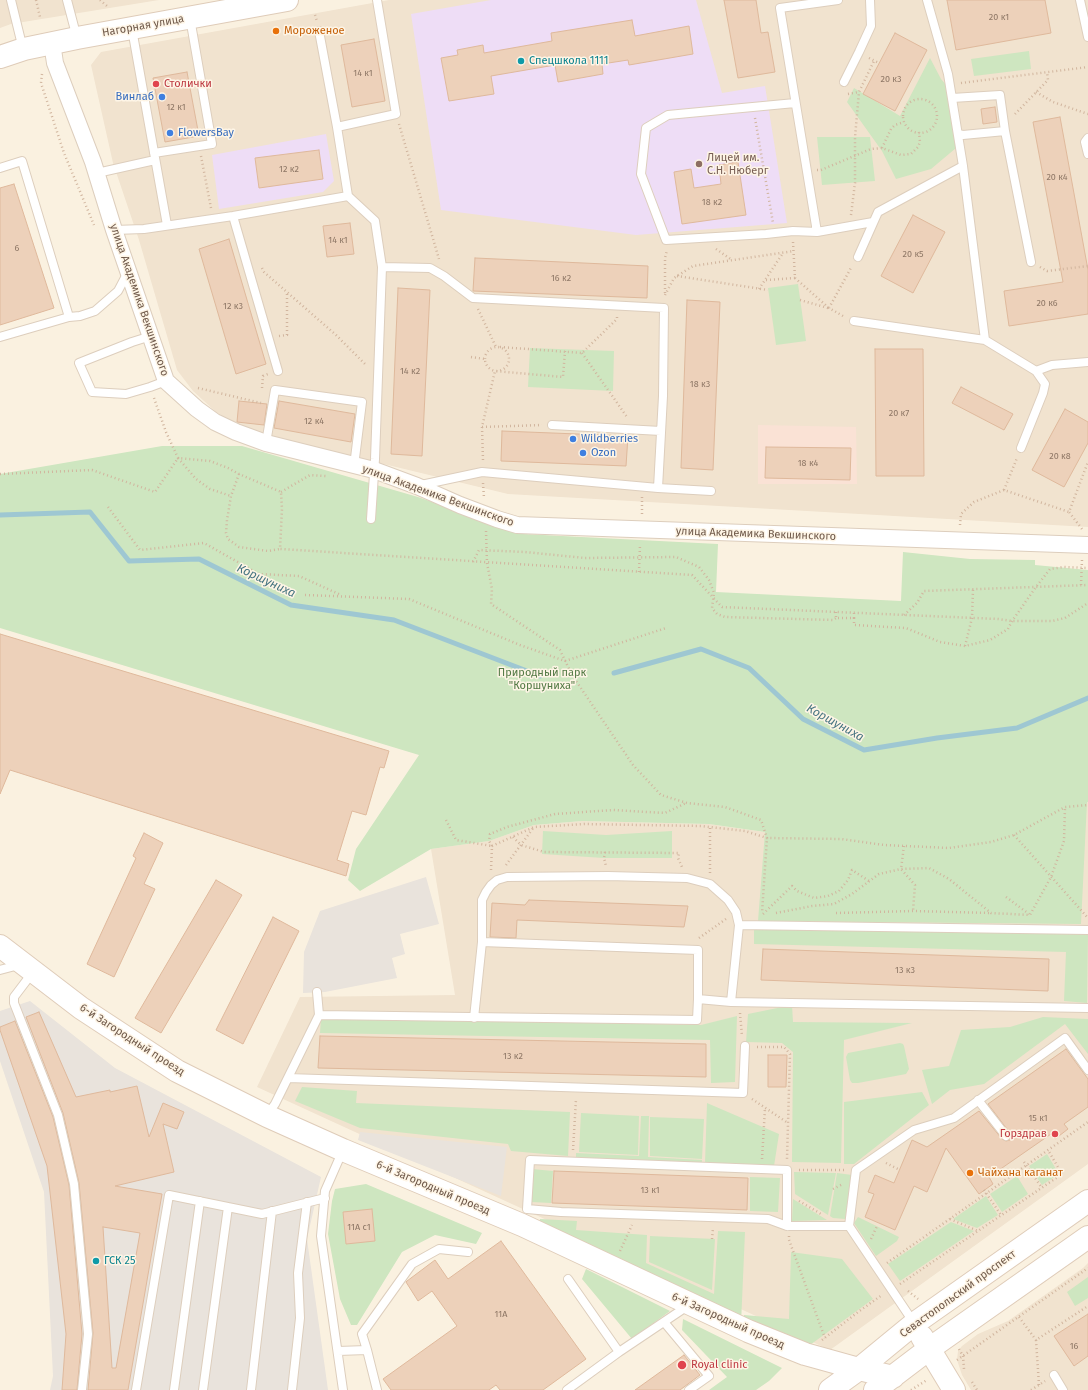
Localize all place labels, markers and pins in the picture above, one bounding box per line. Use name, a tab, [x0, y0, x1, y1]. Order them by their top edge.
place label: Мороженое	[284, 24, 345, 38]
marker: Мороженое	[271, 26, 281, 36]
place label: Спецшкола 1111	[529, 54, 608, 68]
marker: Спецшкола 1111	[516, 56, 526, 66]
place label: Столички	[164, 77, 212, 91]
marker: Столички	[151, 79, 161, 89]
place label: Винлаб	[116, 90, 154, 104]
marker: Винлаб	[157, 92, 167, 102]
place label: FlowersBay	[178, 126, 234, 140]
marker: FlowersBay	[165, 128, 175, 138]
place label: Лицей им. С.Н. Нюберг	[707, 151, 769, 177]
marker: Лицей им. С.Н. Нюберг	[694, 159, 704, 169]
place label: Wildberries	[581, 432, 638, 446]
marker: Wildberries	[568, 434, 578, 444]
place label: Ozon	[591, 446, 616, 460]
marker: Ozon	[578, 448, 588, 458]
place label: Горздрав	[1000, 1127, 1047, 1141]
marker: Горздрав	[1050, 1129, 1060, 1139]
place label: Чайхана каганат	[978, 1166, 1063, 1180]
marker: Чайхана каганат	[965, 1168, 975, 1178]
place label: ГСК 25	[104, 1254, 135, 1268]
marker: ГСК 25	[91, 1256, 101, 1266]
place label: Royal clinic	[691, 1358, 748, 1372]
marker: Royal clinic	[676, 1359, 688, 1371]

